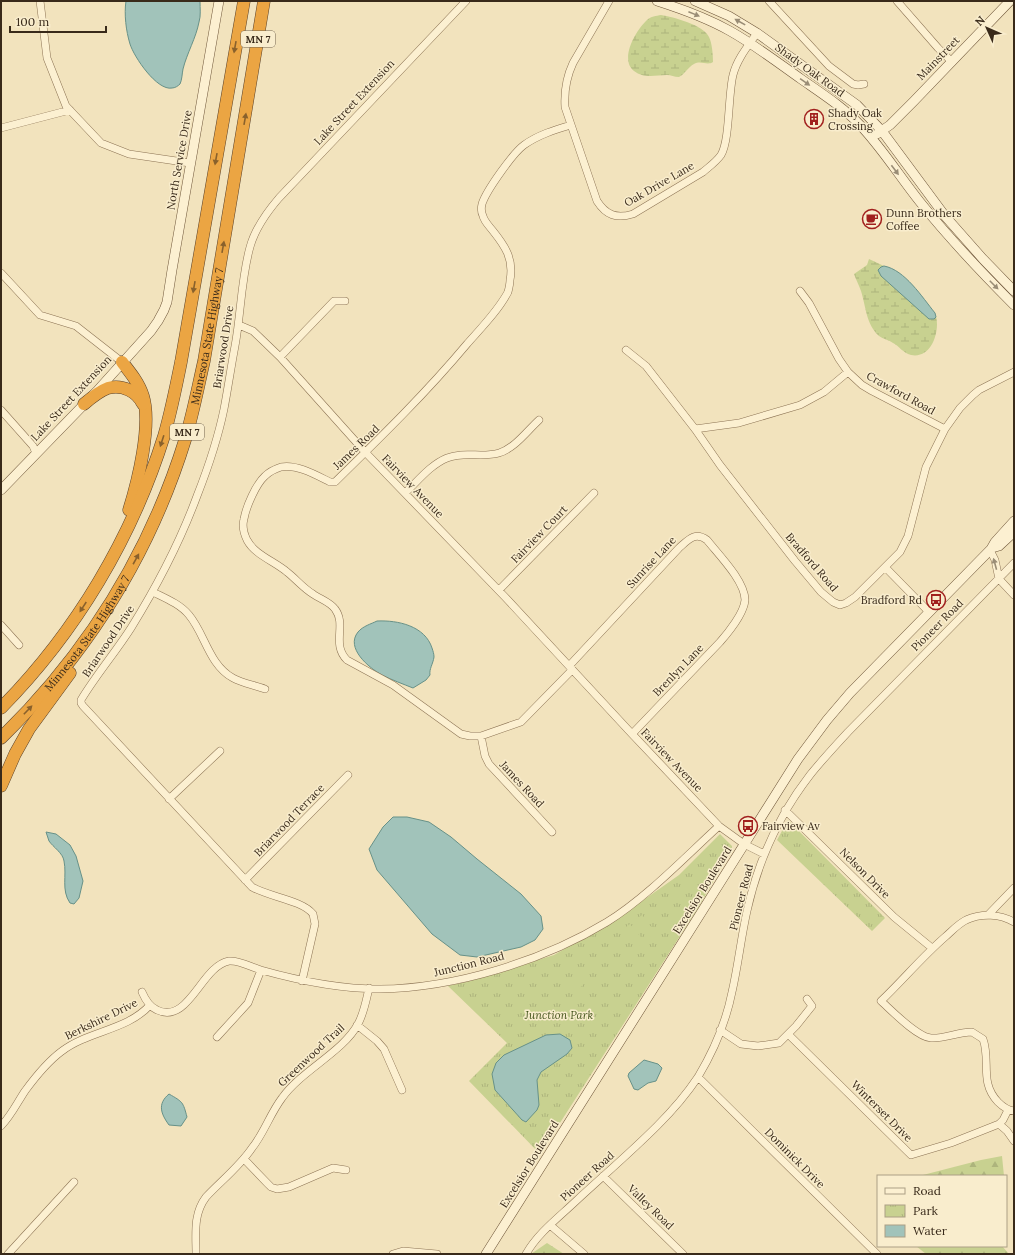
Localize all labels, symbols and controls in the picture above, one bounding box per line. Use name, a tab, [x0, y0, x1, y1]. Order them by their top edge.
scale bar	[10, 8, 106, 34]
north arrow	[967, 8, 1007, 48]
one-way arrow	[689, 12, 701, 18]
text: N	[972, 13, 988, 29]
text: 100 m	[16, 14, 49, 29]
one-way arrow	[734, 19, 746, 26]
road number: MN 7	[241, 31, 275, 47]
street label: Mainstreet	[914, 33, 963, 83]
street label: Shady Oak Road	[773, 40, 848, 100]
one-way arrow	[232, 41, 238, 53]
street label: Lake Street Extension	[311, 56, 397, 148]
one-way arrow	[799, 78, 810, 86]
place label: Shady Oak Crossing	[828, 106, 882, 133]
building icon: Shady Oak Crossing	[803, 108, 825, 130]
street label: North Service Drive	[163, 109, 195, 211]
one-way arrow	[242, 113, 248, 125]
one-way arrow	[213, 153, 219, 165]
street label: Oak Drive Lane	[621, 158, 697, 210]
one-way arrow	[891, 165, 899, 176]
place label: Dunn Brothers Coffee	[886, 206, 962, 233]
cafe icon: Dunn Brothers Coffee	[861, 208, 883, 230]
one-way arrow	[220, 241, 226, 253]
street label: Minnesota State Highway 7	[188, 267, 226, 406]
one-way arrow	[989, 280, 999, 290]
one-way arrow	[191, 281, 197, 293]
street label: Briarwood Drive	[210, 305, 236, 389]
street label: Lake Street Extension	[28, 352, 114, 444]
street label: Crawford Road	[864, 368, 938, 418]
street label: James Road	[329, 421, 382, 473]
road number: MN 7	[170, 424, 204, 440]
one-way arrow	[159, 436, 165, 448]
street label: Fairview Avenue	[379, 451, 447, 521]
street label: Fairview Court	[508, 502, 571, 566]
street label: Bradford Road	[783, 530, 842, 595]
street label: Sunrise Lane	[623, 533, 679, 591]
one-way arrow	[133, 554, 140, 565]
one-way arrow	[992, 558, 998, 570]
street label: Minnesota State Highway 7	[41, 573, 133, 694]
bus stop icon: Bradford Rd	[925, 589, 947, 611]
place label: Bradford Rd	[861, 593, 922, 607]
street label: Pioneer Road	[908, 596, 966, 654]
one-way arrow	[79, 601, 86, 613]
street label: Briarwood Drive	[79, 602, 137, 680]
street label: Brenlyn Lane	[650, 641, 706, 699]
one-way arrow	[24, 705, 33, 715]
street label: Fairview Avenue	[638, 725, 706, 795]
street label: James Road	[496, 757, 547, 811]
street label: Briarwood Terrace	[251, 781, 327, 859]
bus stop icon: Fairview Av	[737, 815, 759, 837]
place label: Fairview Av	[762, 819, 820, 833]
street label: Excelsior Boulevard	[669, 843, 735, 936]
street label: Nelson Drive	[837, 845, 893, 901]
street label: Pioneer Road	[726, 862, 756, 932]
street label: Junction Road	[431, 948, 506, 980]
street label: Berkshire Drive	[62, 995, 140, 1043]
park label: Junction Park	[524, 1008, 594, 1022]
street label: Greenwood Trail	[275, 1021, 347, 1089]
street label: Winterset Drive	[848, 1077, 916, 1145]
street label: Excelsior Boulevard	[496, 1117, 562, 1210]
street label: Dominick Drive	[762, 1125, 828, 1191]
street label: Pioneer Road	[557, 1148, 617, 1204]
legend	[877, 1175, 1007, 1247]
street label: Valley Road	[624, 1181, 677, 1233]
text: Road	[913, 1183, 941, 1198]
text: Park	[913, 1203, 939, 1218]
text: Water	[913, 1223, 948, 1238]

